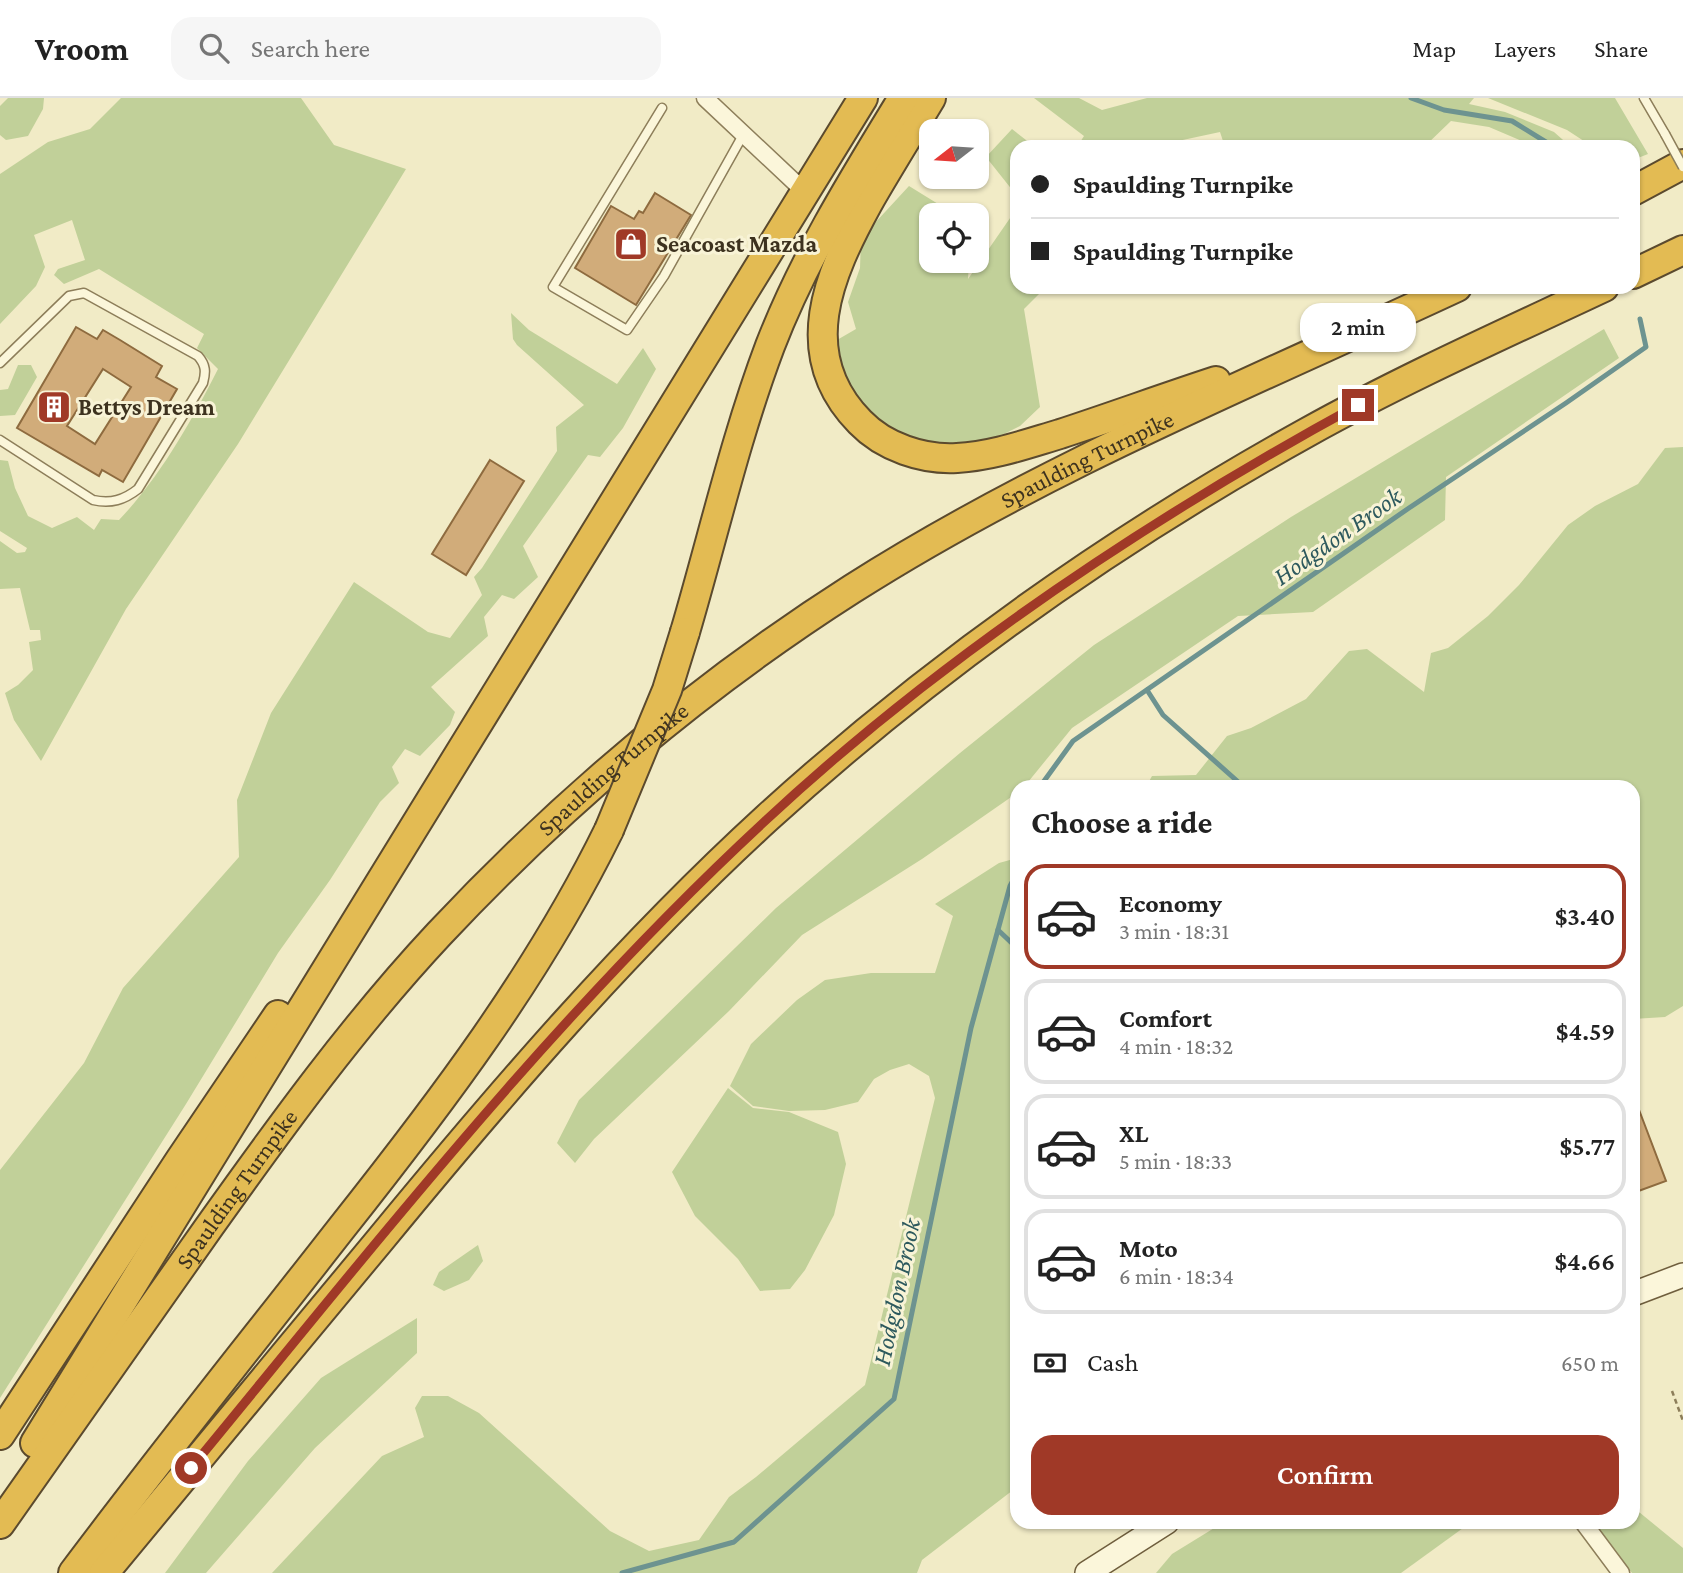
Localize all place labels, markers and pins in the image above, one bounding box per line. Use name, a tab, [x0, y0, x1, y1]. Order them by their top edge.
shop icon: Seacoast Mazda	[612, 225, 650, 263]
place label: Seacoast Mazda	[656, 230, 817, 257]
building icon: Bettys Dream	[35, 388, 73, 426]
place label: Bettys Dream	[78, 393, 216, 420]

